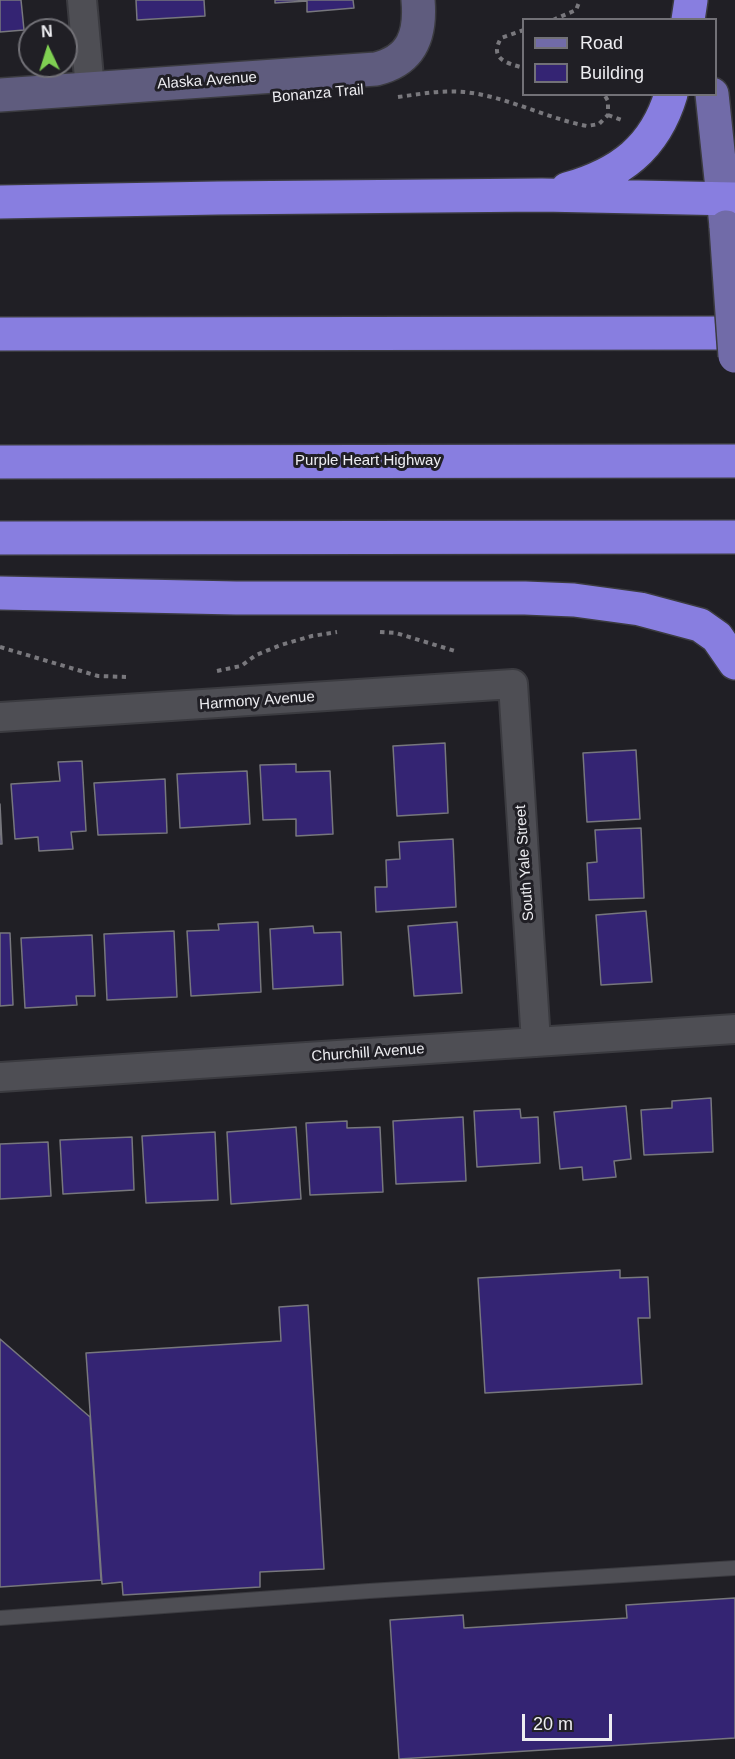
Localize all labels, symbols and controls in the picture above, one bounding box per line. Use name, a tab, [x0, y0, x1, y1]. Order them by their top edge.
north arrow	[18, 18, 78, 78]
legend	[522, 18, 717, 96]
text: N	[40, 23, 53, 40]
text: Road	[580, 33, 623, 53]
text: Building	[580, 63, 644, 83]
street label: Alaska Avenue	[157, 69, 257, 93]
street label: Bonanza Trail	[271, 81, 365, 107]
street label: Purple Heart Highway	[295, 452, 441, 470]
street label: Harmony Avenue	[199, 688, 315, 714]
street label: South Yale Street	[512, 804, 538, 922]
street label: Churchill Avenue	[311, 1040, 425, 1066]
scale bar	[525, 1702, 615, 1740]
text: 20 m	[533, 1714, 573, 1734]

